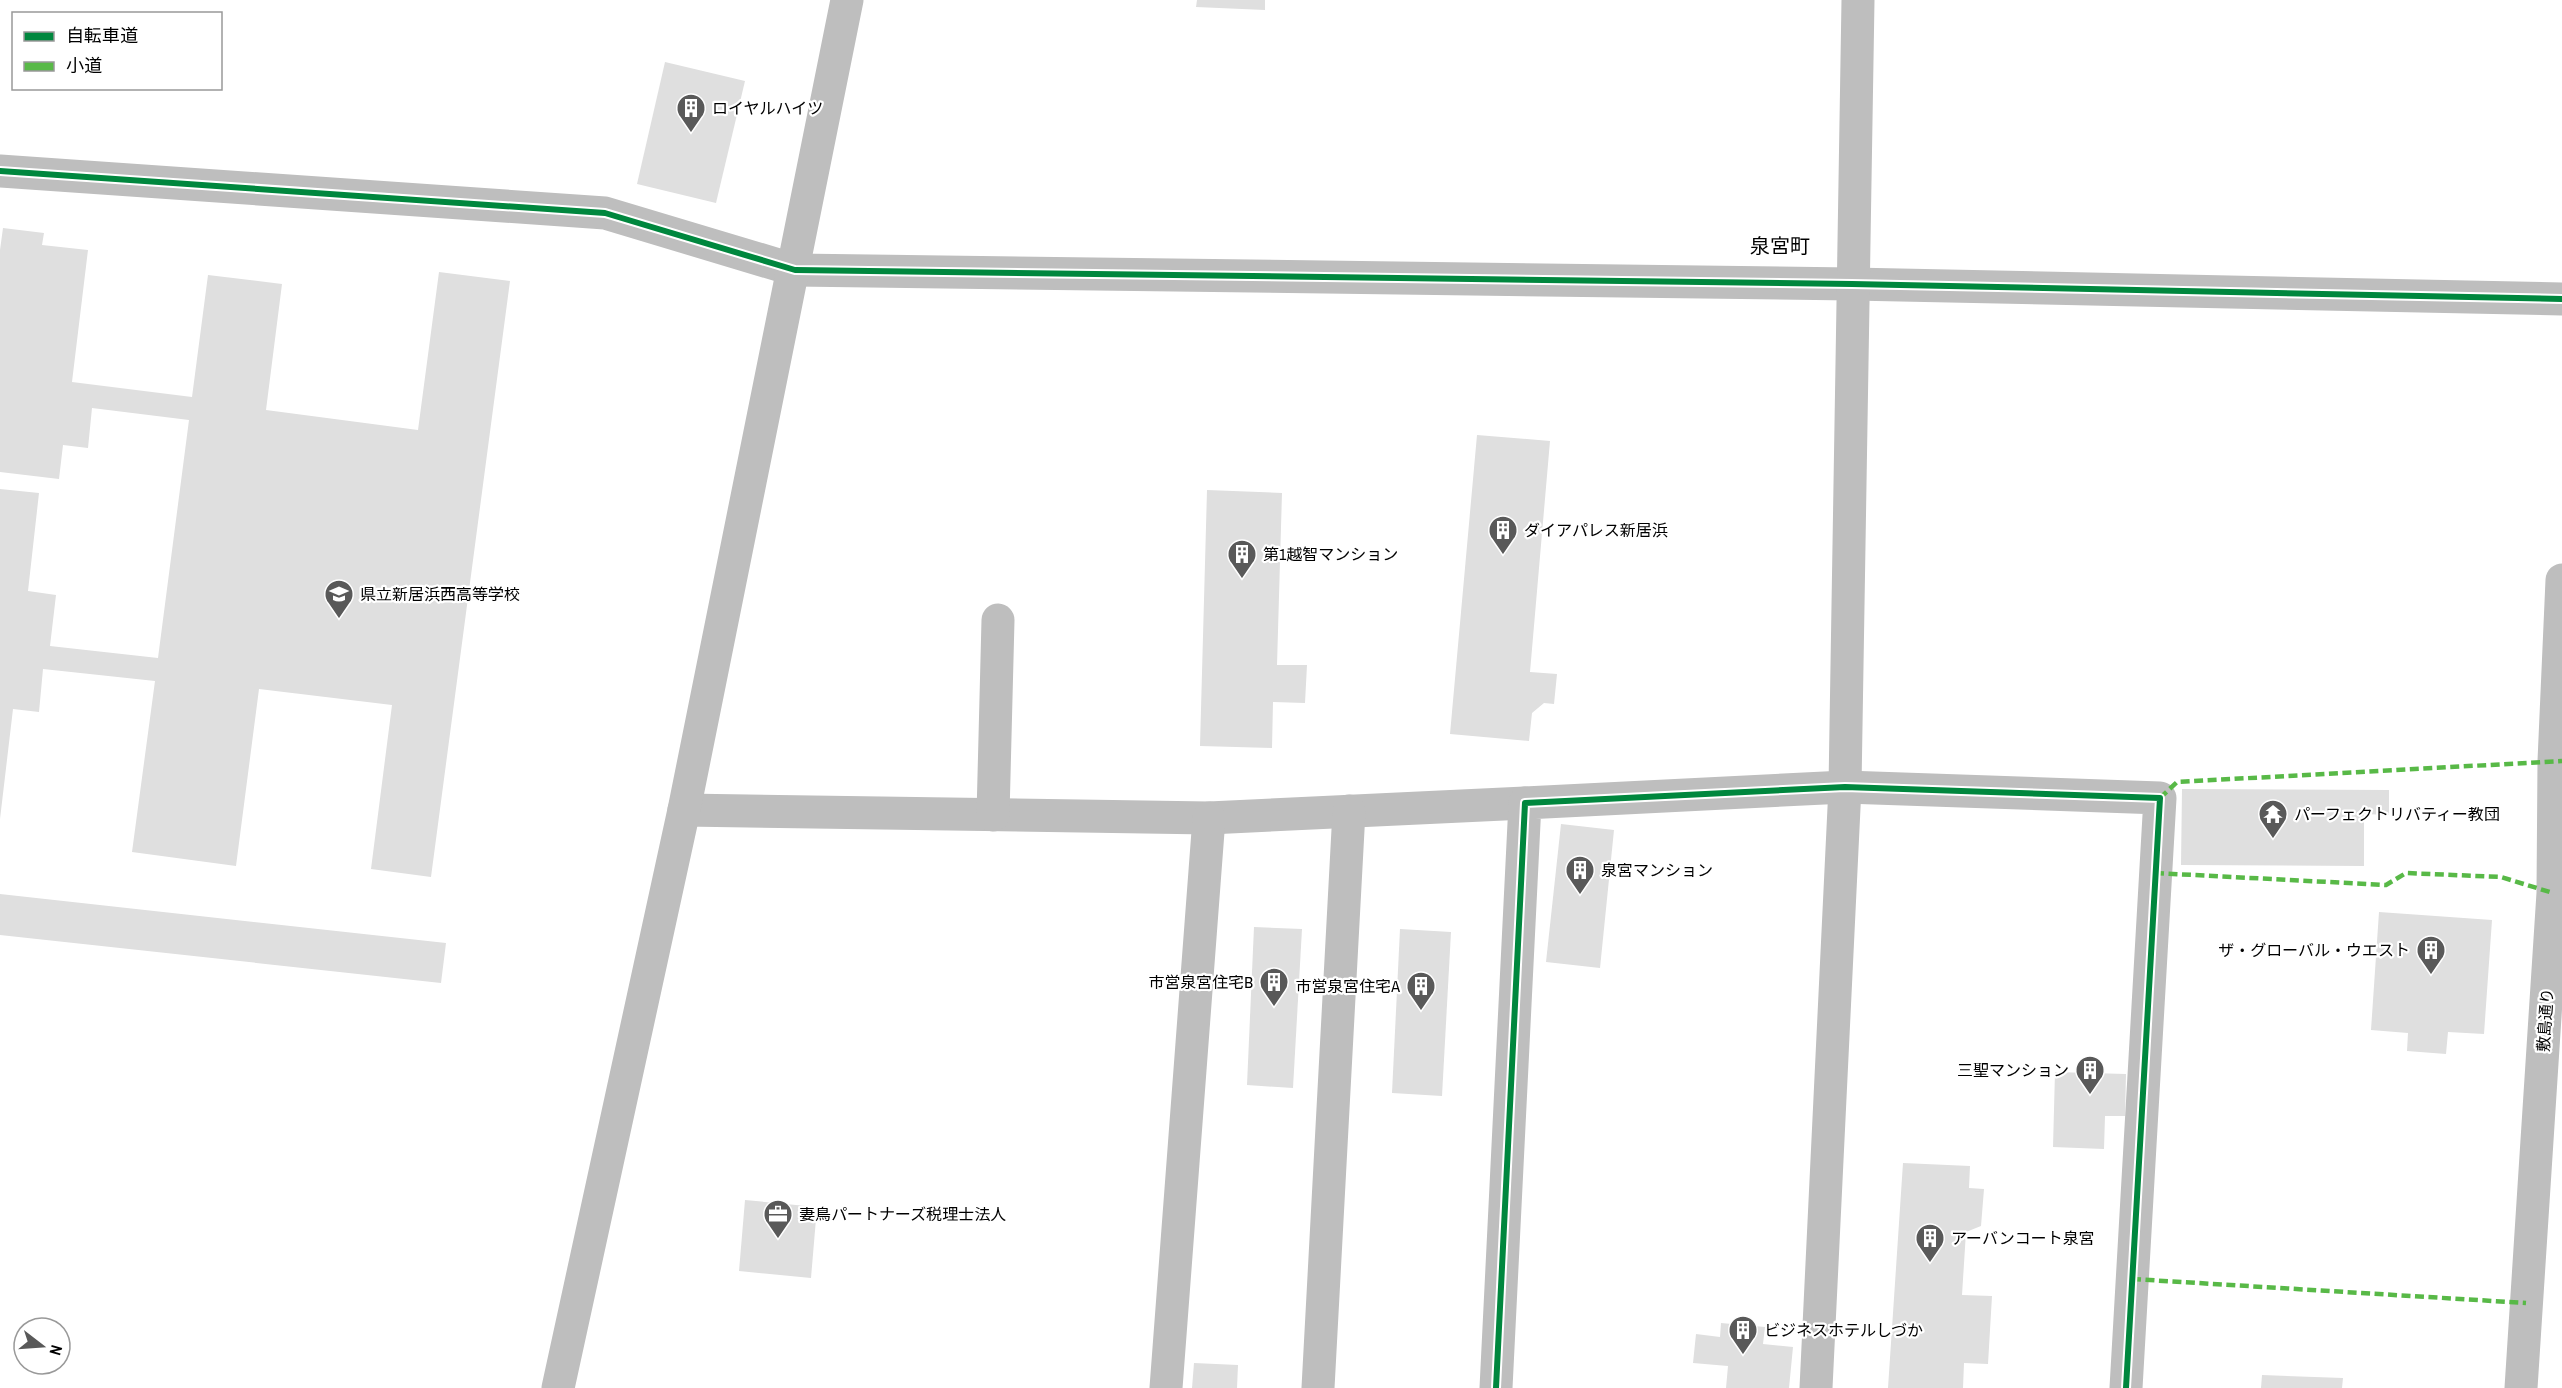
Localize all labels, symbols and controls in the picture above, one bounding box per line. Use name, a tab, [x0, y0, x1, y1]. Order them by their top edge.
legend	[12, 12, 222, 90]
text: 自転車道	[66, 23, 138, 48]
text: 小道	[66, 53, 102, 78]
building icon: ロイヤルハイツ	[675, 92, 707, 134]
place label: ロイヤルハイツ	[712, 97, 823, 119]
district label: 泉宮町	[1750, 232, 1810, 259]
building icon: ダイアパレス新居浜	[1487, 514, 1519, 556]
place label: ダイアパレス新居浜	[1524, 519, 1668, 541]
building icon: 第1越智マンション	[1226, 538, 1258, 580]
place label: 第1越智マンション	[1263, 543, 1398, 565]
school or university icon: 県立新居浜西高等学校	[323, 578, 355, 620]
place label: 県立新居浜西高等学校	[360, 583, 520, 605]
temple icon: パーフェクトリバティー教団	[2257, 798, 2289, 840]
place label: パーフェクトリバティー教団	[2294, 803, 2500, 825]
building icon: 泉宮マンション	[1564, 854, 1596, 896]
place label: 泉宮マンション	[1601, 859, 1713, 881]
building icon: ザ・グローバル・ウエスト	[2415, 934, 2447, 976]
place label: ザ・グローバル・ウエスト	[2218, 939, 2410, 961]
building icon: 市営泉宮住宅B	[1258, 966, 1290, 1008]
building icon: 市営泉宮住宅A	[1405, 970, 1437, 1012]
place label: 市営泉宮住宅B	[1148, 971, 1253, 993]
place label: 市営泉宮住宅A	[1295, 975, 1400, 997]
street label: 敷島通り	[2532, 987, 2558, 1053]
building icon: 三聖マンション	[2074, 1054, 2106, 1096]
place label: 三聖マンション	[1957, 1059, 2069, 1081]
office icon: 妻鳥パートナーズ税理士法人	[762, 1198, 794, 1240]
place label: 妻鳥パートナーズ税理士法人	[799, 1203, 1006, 1225]
building icon: アーバンコート泉宮	[1914, 1222, 1946, 1264]
place label: アーバンコート泉宮	[1951, 1227, 2095, 1249]
building icon: ビジネスホテルしづか	[1727, 1314, 1759, 1356]
north arrow	[12, 1316, 72, 1376]
place label: ビジネスホテルしづか	[1764, 1319, 1923, 1341]
text: N	[44, 1343, 68, 1358]

